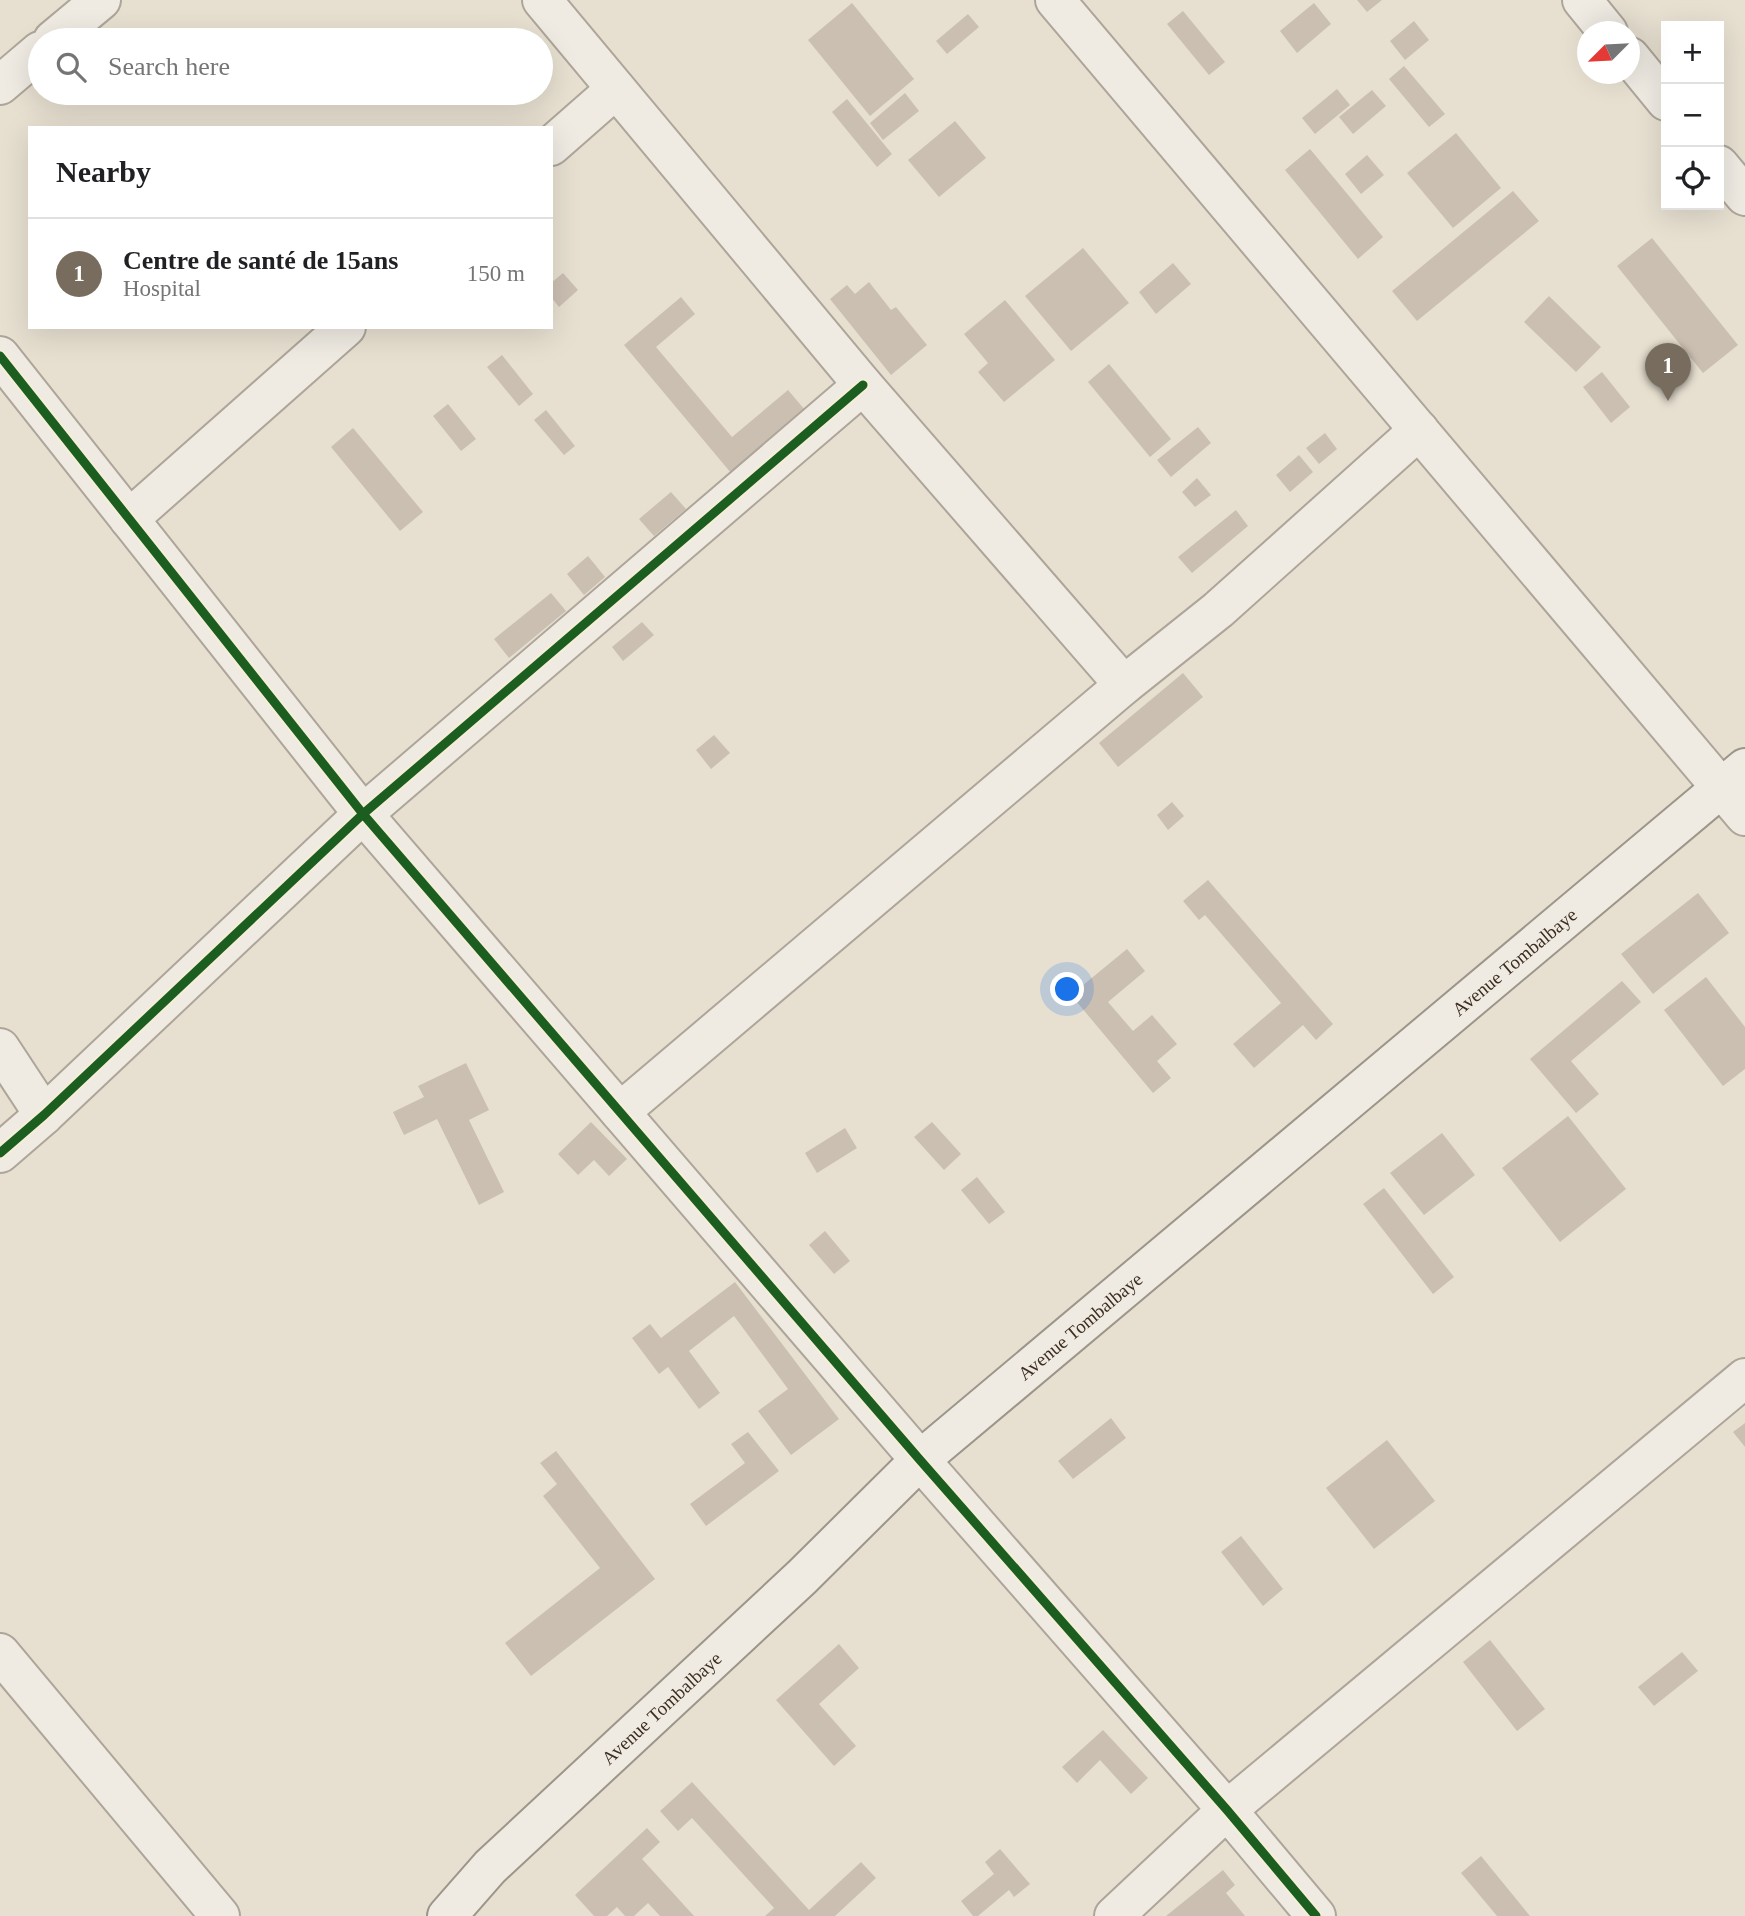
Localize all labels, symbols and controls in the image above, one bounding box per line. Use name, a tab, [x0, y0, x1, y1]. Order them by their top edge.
north arrow	[1577, 21, 1640, 84]
map controls	[1661, 21, 1724, 210]
button: +	[1661, 21, 1724, 84]
search box	[28, 28, 553, 105]
icon: search	[52, 48, 90, 86]
text: Search here	[108, 52, 230, 81]
button: −	[1661, 84, 1724, 147]
button: locate	[1661, 147, 1724, 210]
text: Nearby	[56, 155, 151, 188]
text: Centre de santé de 15ans	[123, 246, 398, 275]
text: 1	[73, 261, 85, 286]
text: 150 m	[467, 261, 525, 286]
text: Hospital	[123, 276, 201, 301]
pin: 1	[1645, 343, 1691, 401]
street label: Avenue Tombalbaye	[1448, 903, 1581, 1020]
your location	[1050, 972, 1084, 1006]
street label: Avenue Tombalbaye	[1013, 1268, 1146, 1384]
street label: Avenue Tombalbaye	[597, 1647, 725, 1769]

